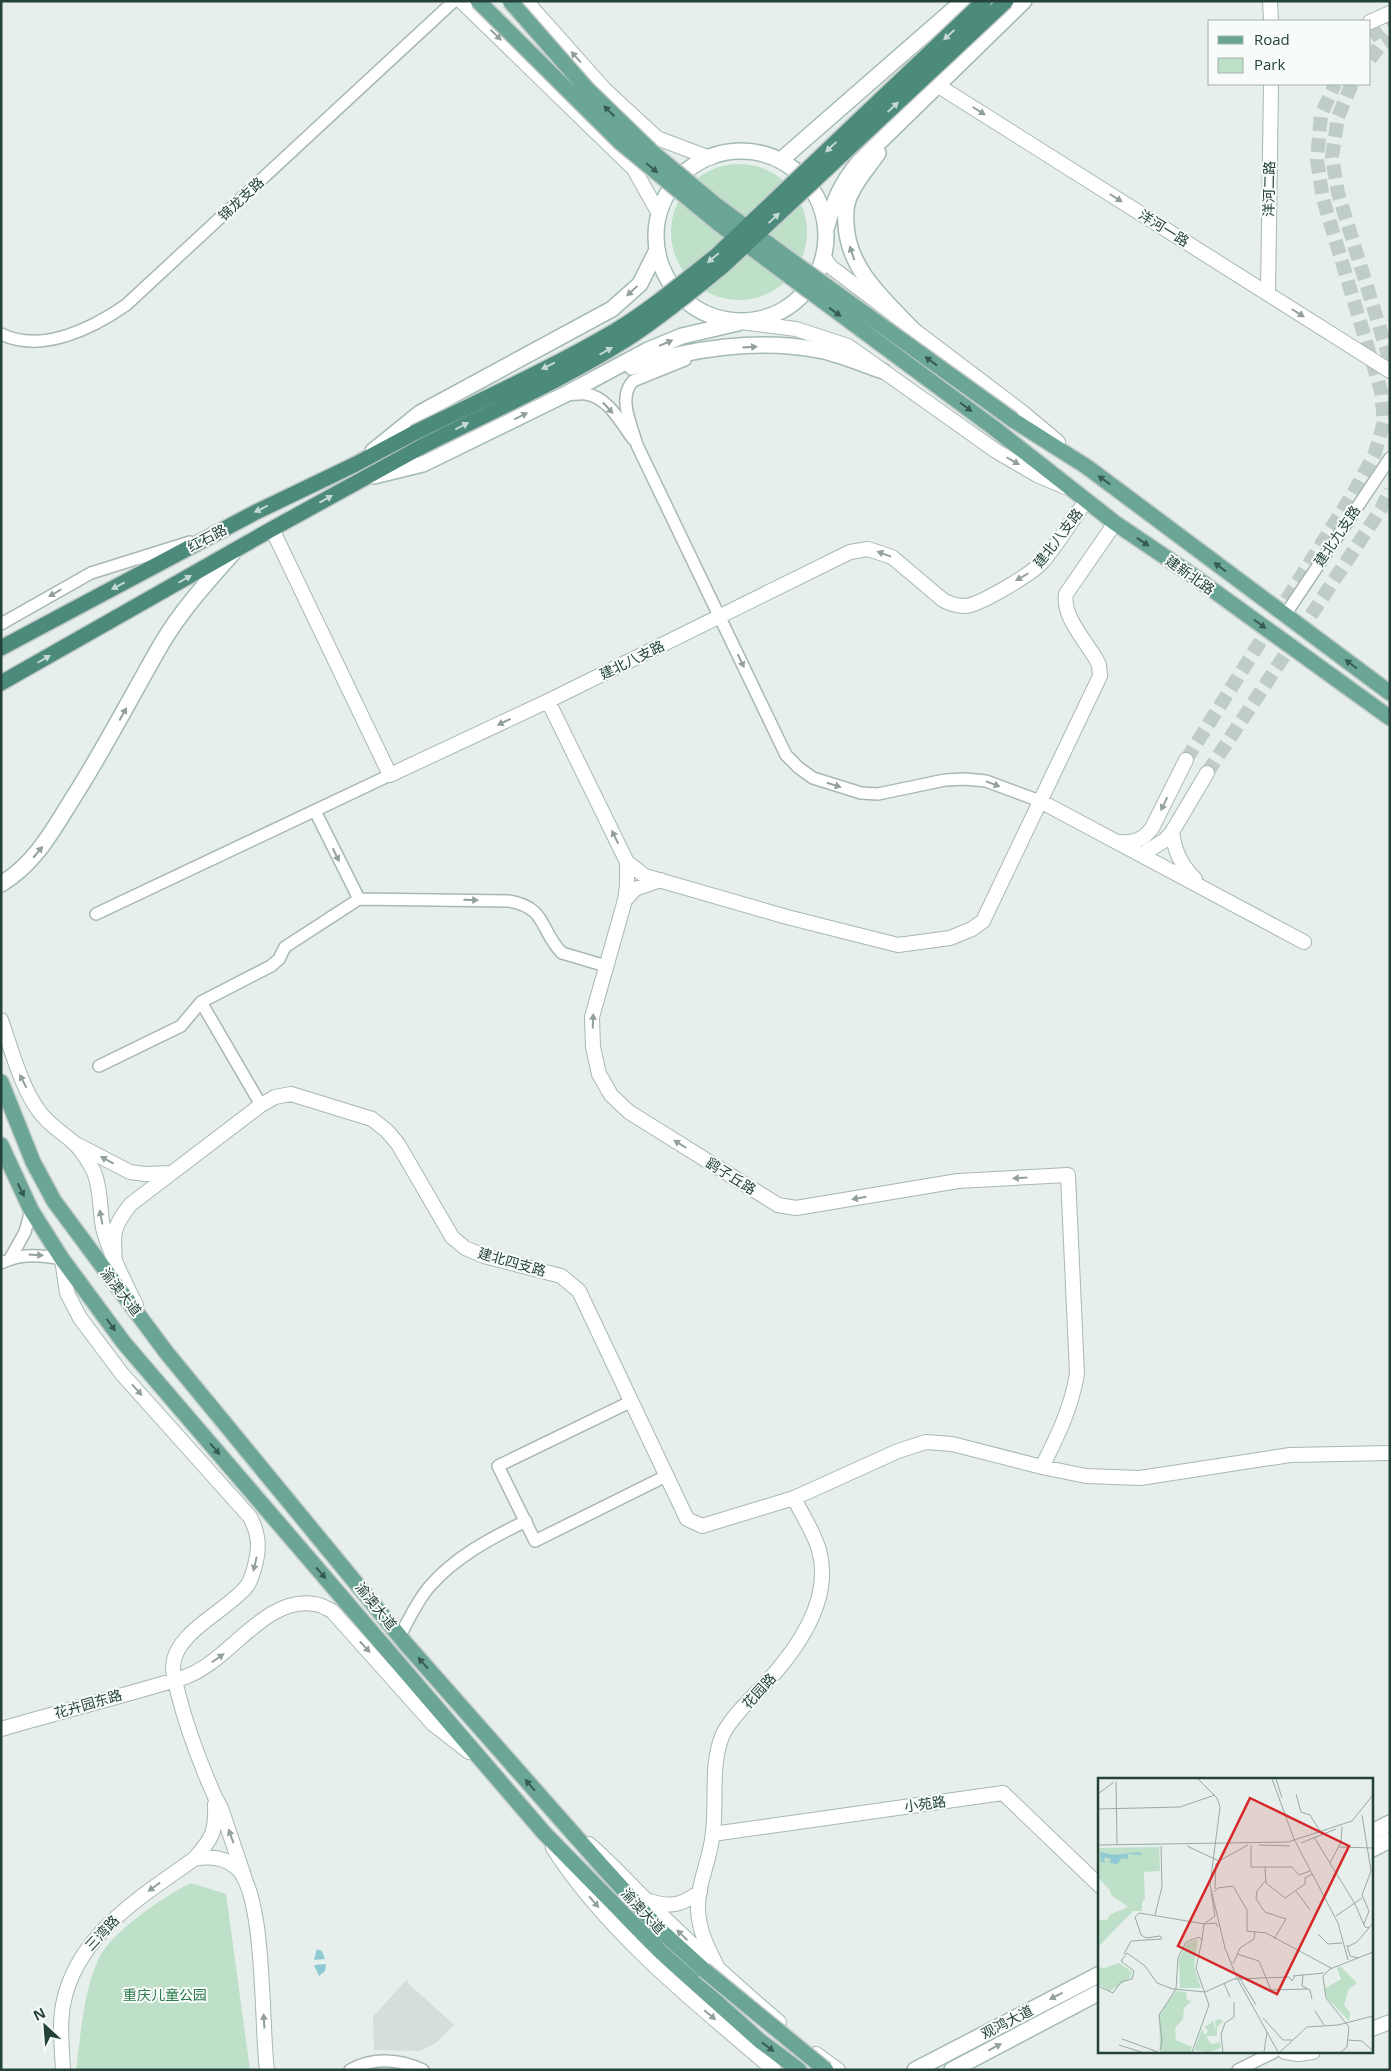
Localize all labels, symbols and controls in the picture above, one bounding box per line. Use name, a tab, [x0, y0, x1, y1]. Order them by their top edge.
legend	[1208, 20, 1371, 85]
one-way arrow	[490, 29, 502, 41]
one-way arrow	[943, 29, 955, 41]
text: Road	[1254, 29, 1290, 49]
one-way arrow	[570, 52, 582, 64]
text: Park	[1254, 54, 1285, 74]
one-way arrow	[887, 101, 899, 113]
one-way arrow	[604, 106, 616, 118]
one-way arrow	[972, 107, 985, 116]
one-way arrow	[825, 141, 837, 153]
street label: 洋河二路	[1259, 161, 1278, 217]
one-way arrow	[645, 163, 658, 174]
street label: 锦龙支路	[214, 173, 268, 225]
one-way arrow	[1109, 193, 1122, 203]
street label: 洋河一路	[1135, 205, 1193, 250]
one-way arrow	[768, 212, 780, 224]
one-way arrow	[848, 245, 855, 260]
one-way arrow	[707, 252, 719, 264]
one-way arrow	[626, 285, 638, 297]
one-way arrow	[828, 306, 841, 317]
one-way arrow	[1291, 308, 1304, 318]
one-way arrow	[659, 338, 673, 346]
one-way arrow	[742, 342, 758, 350]
one-way arrow	[600, 346, 613, 355]
one-way arrow	[924, 356, 938, 366]
one-way arrow	[541, 362, 555, 370]
one-way arrow	[602, 401, 614, 413]
one-way arrow	[959, 402, 972, 413]
one-way arrow	[514, 412, 528, 420]
one-way arrow	[455, 422, 469, 430]
one-way arrow	[1006, 457, 1020, 465]
one-way arrow	[1097, 475, 1111, 485]
one-way arrow	[320, 494, 333, 503]
street label: 建北九支路	[1309, 501, 1364, 570]
street label: 建北八支路	[1029, 504, 1087, 571]
one-way arrow	[254, 506, 268, 514]
street label: 红石路	[184, 519, 230, 556]
one-way arrow	[1137, 538, 1150, 547]
one-way arrow	[876, 550, 891, 558]
street label: 建新北路	[1162, 551, 1219, 598]
one-way arrow	[1214, 561, 1227, 572]
one-way arrow	[1015, 573, 1029, 582]
one-way arrow	[178, 574, 191, 583]
one-way arrow	[111, 582, 125, 590]
one-way arrow	[49, 589, 62, 598]
one-way arrow	[1253, 619, 1266, 629]
street label: 建北八支路	[596, 636, 667, 683]
one-way arrow	[737, 654, 745, 668]
one-way arrow	[36, 655, 51, 663]
one-way arrow	[1344, 659, 1358, 669]
one-way arrow	[118, 707, 127, 721]
one-way arrow	[497, 718, 511, 726]
one-way arrow	[827, 781, 842, 789]
one-way arrow	[986, 781, 1001, 788]
one-way arrow	[1160, 797, 1168, 811]
one-way arrow	[611, 830, 619, 844]
one-way arrow	[32, 846, 43, 859]
one-way arrow	[332, 847, 341, 862]
one-way arrow	[463, 897, 479, 905]
one-way arrow	[589, 1013, 597, 1029]
one-way arrow	[19, 1074, 27, 1088]
one-way arrow	[673, 1139, 686, 1149]
street label: 鹞子丘路	[702, 1153, 760, 1198]
one-way arrow	[100, 1156, 113, 1165]
one-way arrow	[1011, 1174, 1027, 1182]
one-way arrow	[17, 1183, 25, 1197]
one-way arrow	[850, 1194, 866, 1202]
one-way arrow	[97, 1209, 105, 1224]
street label: 建北四支路	[476, 1243, 548, 1280]
one-way arrow	[28, 1252, 44, 1260]
street label: 渝澳大道	[97, 1264, 146, 1320]
one-way arrow	[105, 1318, 116, 1331]
one-way arrow	[131, 1383, 142, 1396]
one-way arrow	[210, 1443, 221, 1456]
one-way arrow	[251, 1557, 259, 1572]
one-way arrow	[316, 1566, 327, 1579]
street label: 渝澳大道	[351, 1578, 401, 1633]
one-way arrow	[359, 1640, 371, 1652]
one-way arrow	[211, 1653, 225, 1663]
one-way arrow	[417, 1657, 429, 1669]
street label: 花园路	[738, 1669, 780, 1713]
street label: 花卉园东路	[52, 1685, 124, 1722]
one-way arrow	[525, 1778, 536, 1791]
inset map	[1098, 1778, 1374, 2054]
street label: 小苑路	[903, 1791, 947, 1816]
one-way arrow	[227, 1828, 235, 1843]
one-way arrow	[147, 1882, 161, 1892]
street label: 渝澳大道	[617, 1884, 669, 1938]
one-way arrow	[588, 1896, 599, 1908]
street label: 三湾路	[80, 1911, 123, 1954]
one-way arrow	[676, 1929, 688, 1941]
park label: 重庆儿童公园	[123, 1985, 207, 2004]
one-way arrow	[1049, 1992, 1064, 2000]
street label: 观鸿大道	[978, 2000, 1036, 2043]
north arrow	[20, 2001, 70, 2051]
text: N	[30, 2003, 48, 2025]
one-way arrow	[704, 2010, 717, 2021]
one-way arrow	[259, 2013, 267, 2029]
one-way arrow	[762, 2041, 775, 2052]
one-way arrow	[988, 2043, 1003, 2051]

